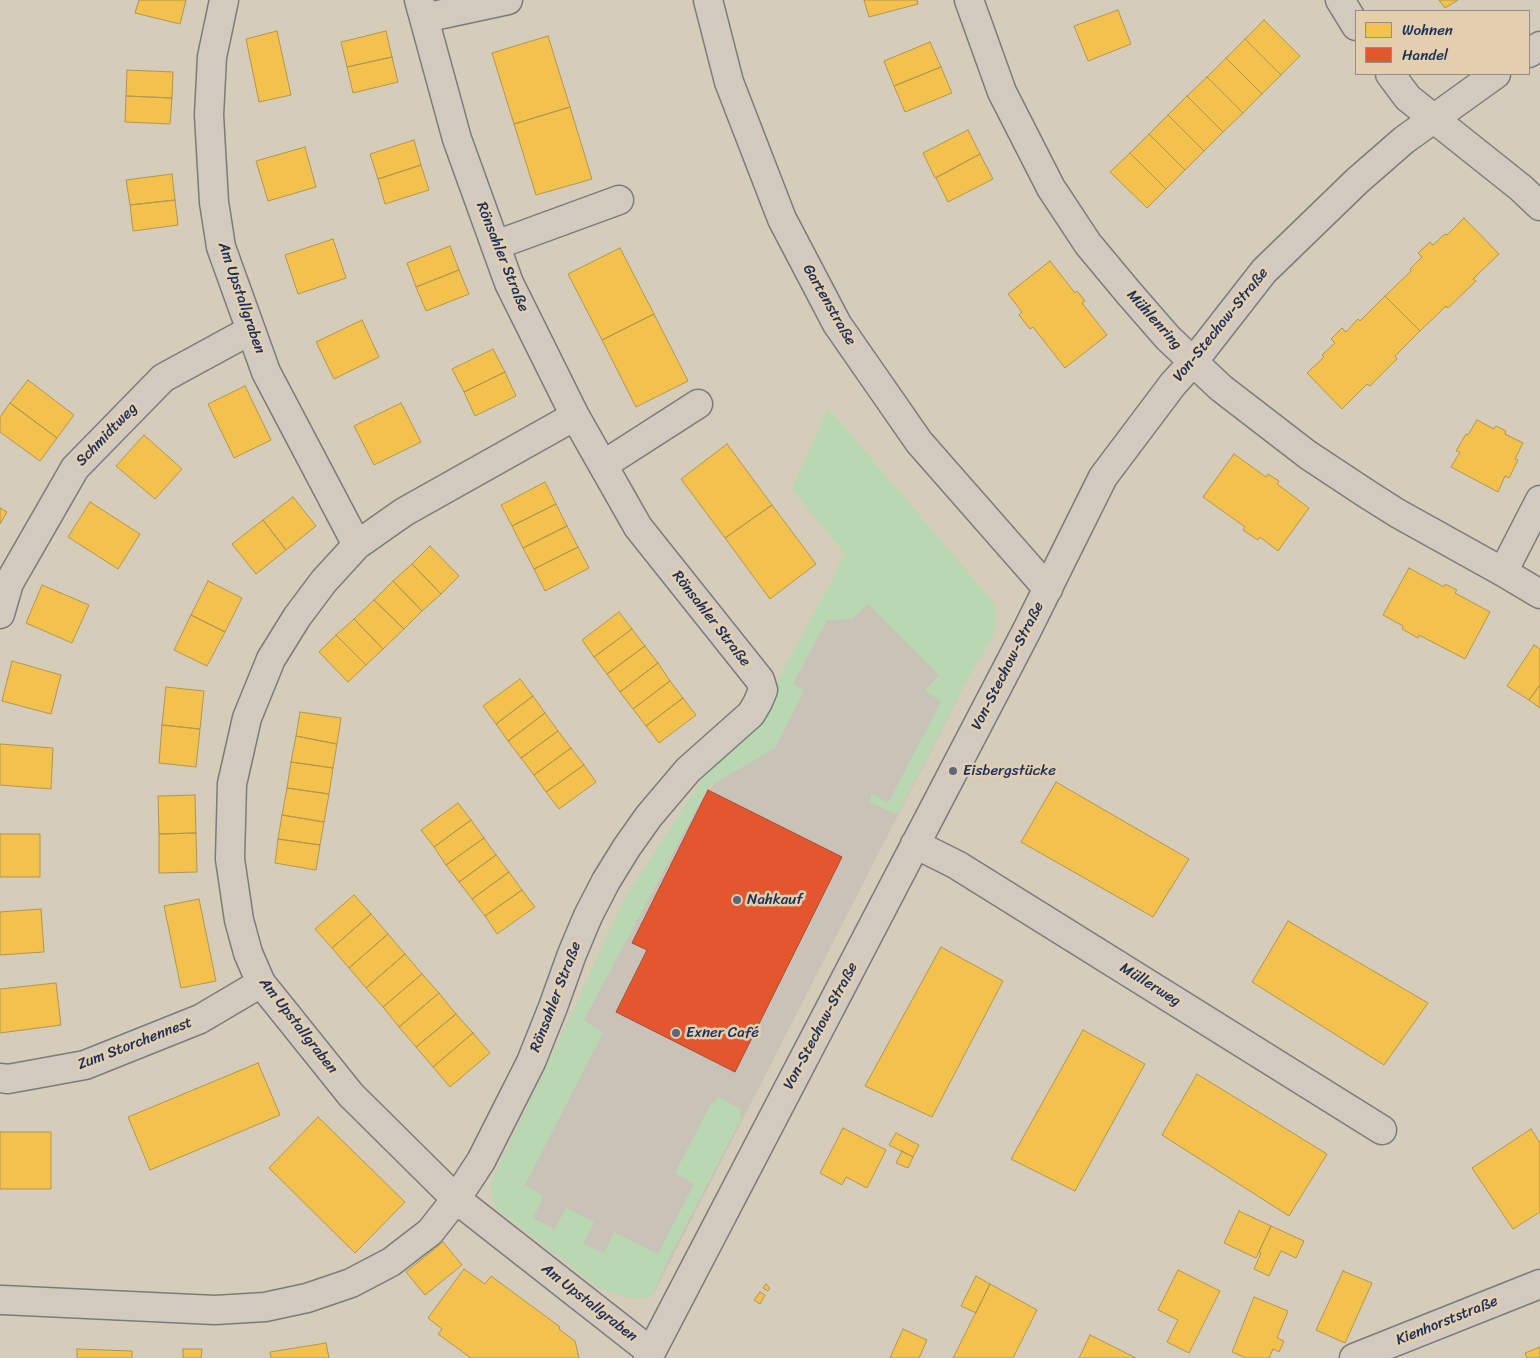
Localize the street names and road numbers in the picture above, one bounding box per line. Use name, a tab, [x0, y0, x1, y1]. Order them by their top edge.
street label: Rönsahler Straße	[472, 199, 532, 315]
street label: Am Upstallgraben	[213, 240, 269, 356]
street label: Gartenstraße	[799, 261, 859, 349]
street label: Von-Stechow-Straße	[1170, 264, 1272, 386]
street label: Mühlenring	[1122, 286, 1186, 354]
street label: Schmidtweg	[73, 400, 141, 470]
street label: Rönsahler Straße	[668, 567, 754, 671]
street label: Von-Stechow-Straße	[968, 599, 1048, 733]
street label: Rönsahler Straße	[527, 939, 585, 1055]
street label: Von-Stechow-Straße	[780, 959, 862, 1093]
street label: Müllerweg	[1116, 959, 1184, 1011]
street label: Am Upstallgraben	[255, 974, 341, 1078]
street label: Zum Storchennest	[75, 1014, 195, 1074]
street label: Am Upstallgraben	[537, 1260, 641, 1346]
street label: Kienhorststraße	[1393, 1292, 1501, 1350]

